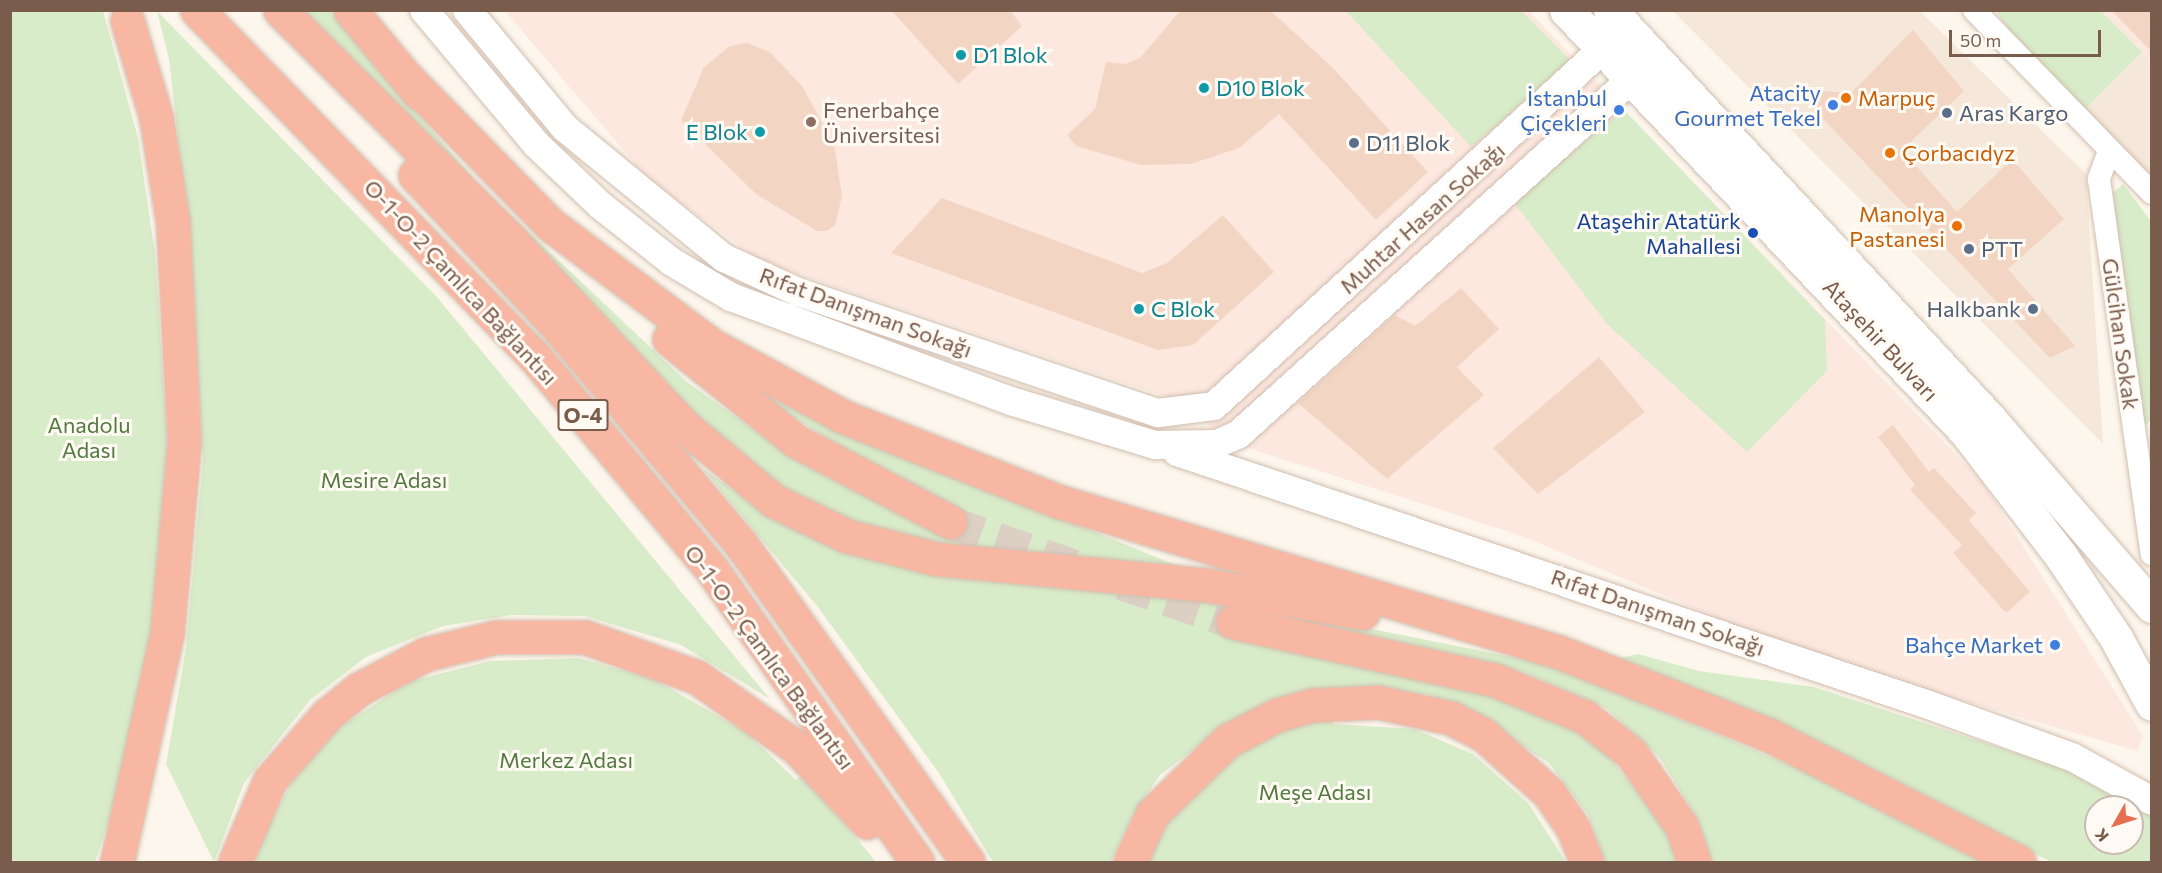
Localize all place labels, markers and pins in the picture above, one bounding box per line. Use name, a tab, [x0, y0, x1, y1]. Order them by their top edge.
place label: D1 Blok	[973, 42, 1048, 68]
marker: D1 Blok	[954, 48, 968, 62]
place label: D10 Blok	[1216, 75, 1305, 101]
place label: Atacity Gourmet Tekel	[1674, 79, 1821, 130]
marker: D10 Blok	[1197, 81, 1211, 95]
place label: İstanbul Çiçekleri	[1520, 84, 1607, 136]
place label: Marpuç	[1858, 85, 1935, 111]
marker: Marpuç	[1839, 91, 1853, 105]
place label: Fenerbahçe Üniversitesi	[823, 96, 940, 148]
marker: Atacity Gourmet Tekel	[1826, 98, 1840, 112]
place label: Aras Kargo	[1959, 100, 2068, 126]
marker: İstanbul Çiçekleri	[1612, 103, 1626, 117]
marker: Aras Kargo	[1940, 106, 1954, 120]
marker: Fenerbahçe Üniversitesi	[804, 115, 818, 129]
place label: E Blok	[686, 119, 748, 145]
marker: E Blok	[753, 125, 767, 139]
place label: D11 Blok	[1366, 130, 1450, 156]
marker: D11 Blok	[1347, 136, 1361, 150]
place label: Çorbacıdyz	[1902, 140, 2015, 166]
marker: Çorbacıdyz	[1883, 146, 1897, 160]
place label: Manolya Pastanesi	[1849, 200, 1945, 252]
place label: Ataşehir Atatürk Mahallesi	[1576, 207, 1741, 258]
marker: Manolya Pastanesi	[1950, 219, 1964, 233]
marker: Ataşehir Atatürk Mahallesi	[1746, 226, 1760, 240]
place label: PTT	[1981, 236, 2023, 262]
marker: PTT	[1962, 242, 1976, 256]
place label: C Blok	[1151, 296, 1215, 322]
place label: Halkbank	[1926, 296, 2021, 322]
marker: C Blok	[1132, 302, 1146, 316]
marker: Halkbank	[2026, 302, 2040, 316]
place label: Bahçe Market	[1905, 632, 2043, 658]
marker: Bahçe Market	[2048, 638, 2062, 652]

